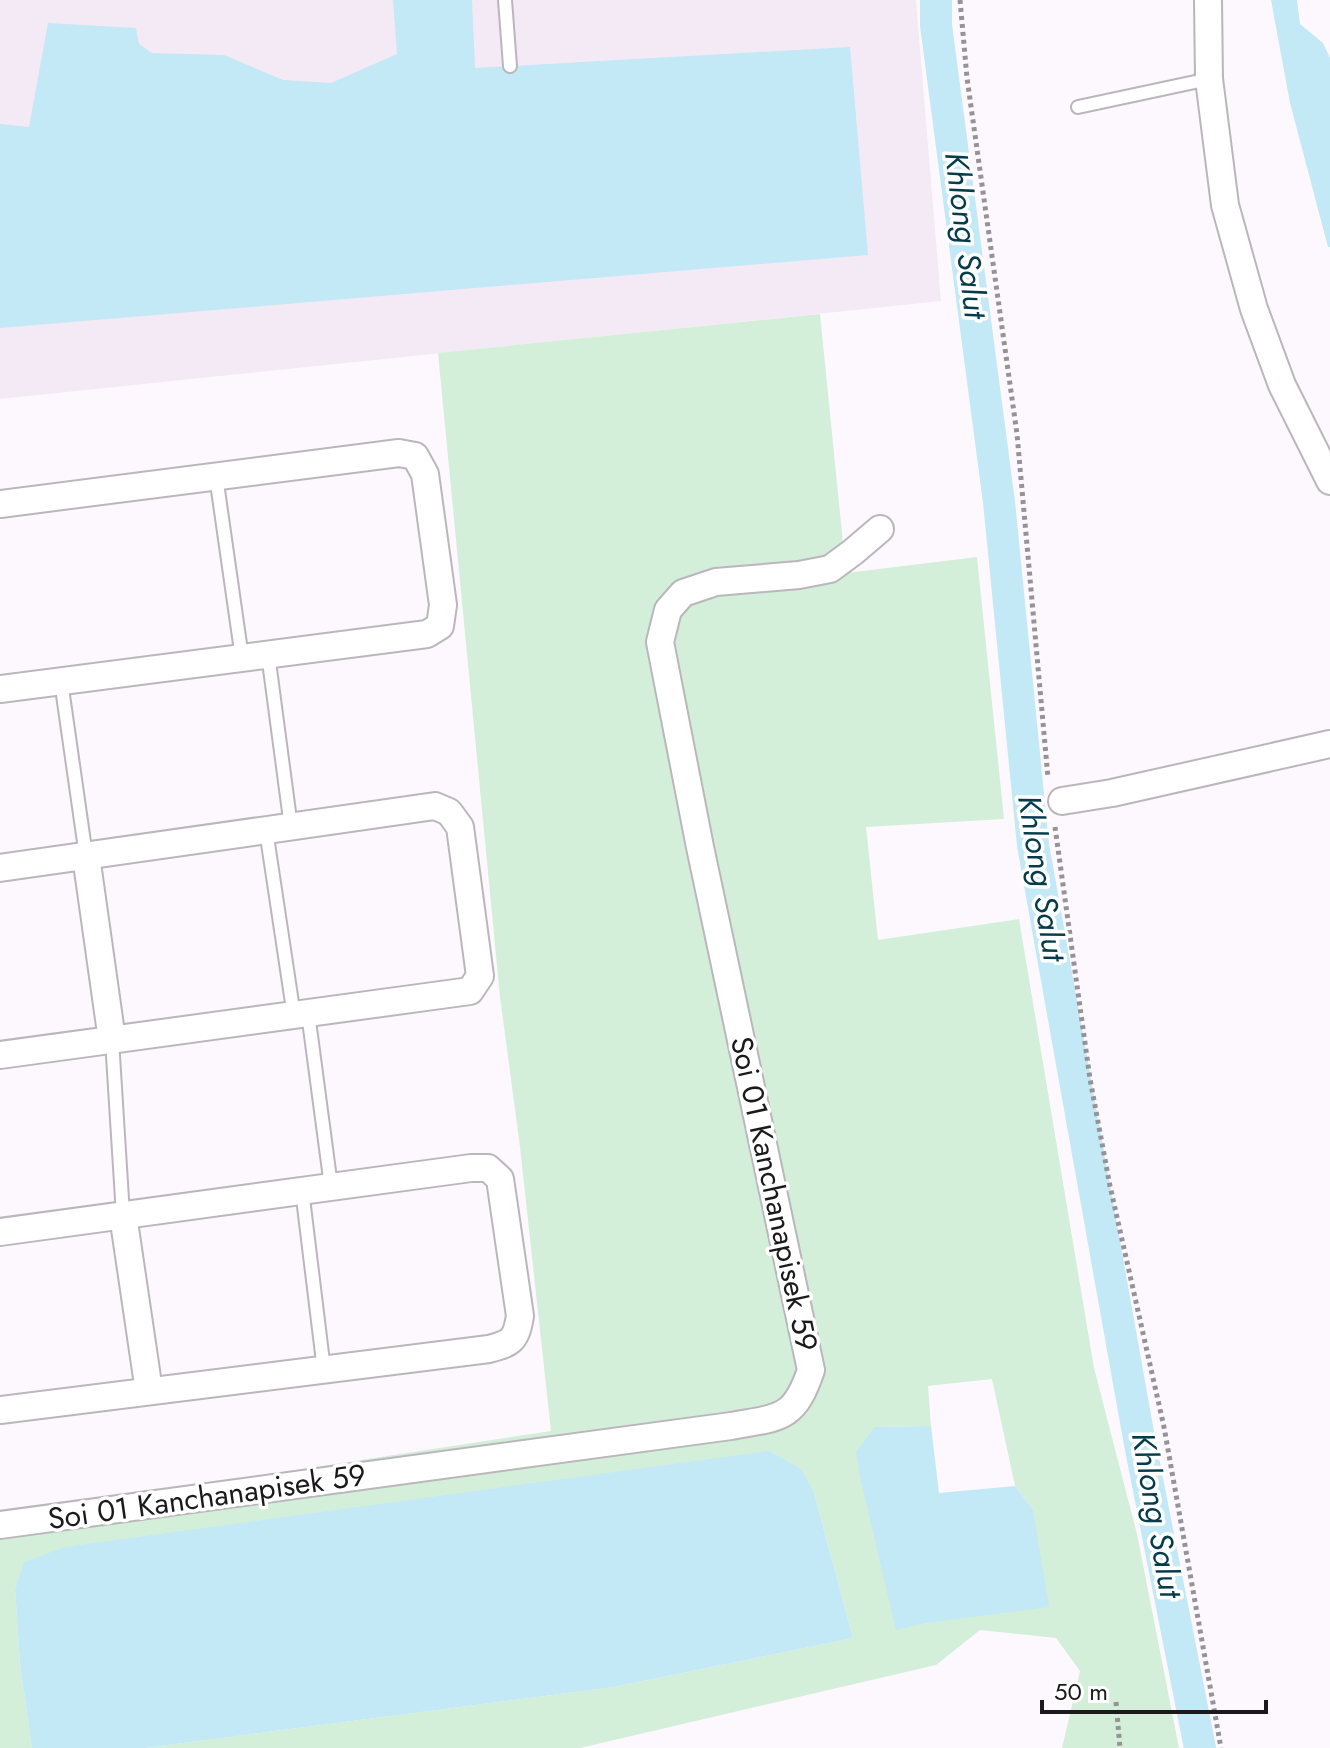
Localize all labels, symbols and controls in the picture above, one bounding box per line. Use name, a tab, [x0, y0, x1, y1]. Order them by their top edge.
water label: Khlong Salut	[933, 149, 999, 323]
water label: Khlong Salut	[1006, 792, 1078, 967]
street label: Soi 01 Kanchanapisek 59	[720, 1033, 829, 1355]
water label: Khlong Salut	[1120, 1429, 1195, 1604]
street label: Soi 01 Kanchanapisek 59	[45, 1453, 369, 1540]
scale bar	[1042, 1664, 1266, 1714]
text: 50 m	[1054, 1674, 1108, 1709]

